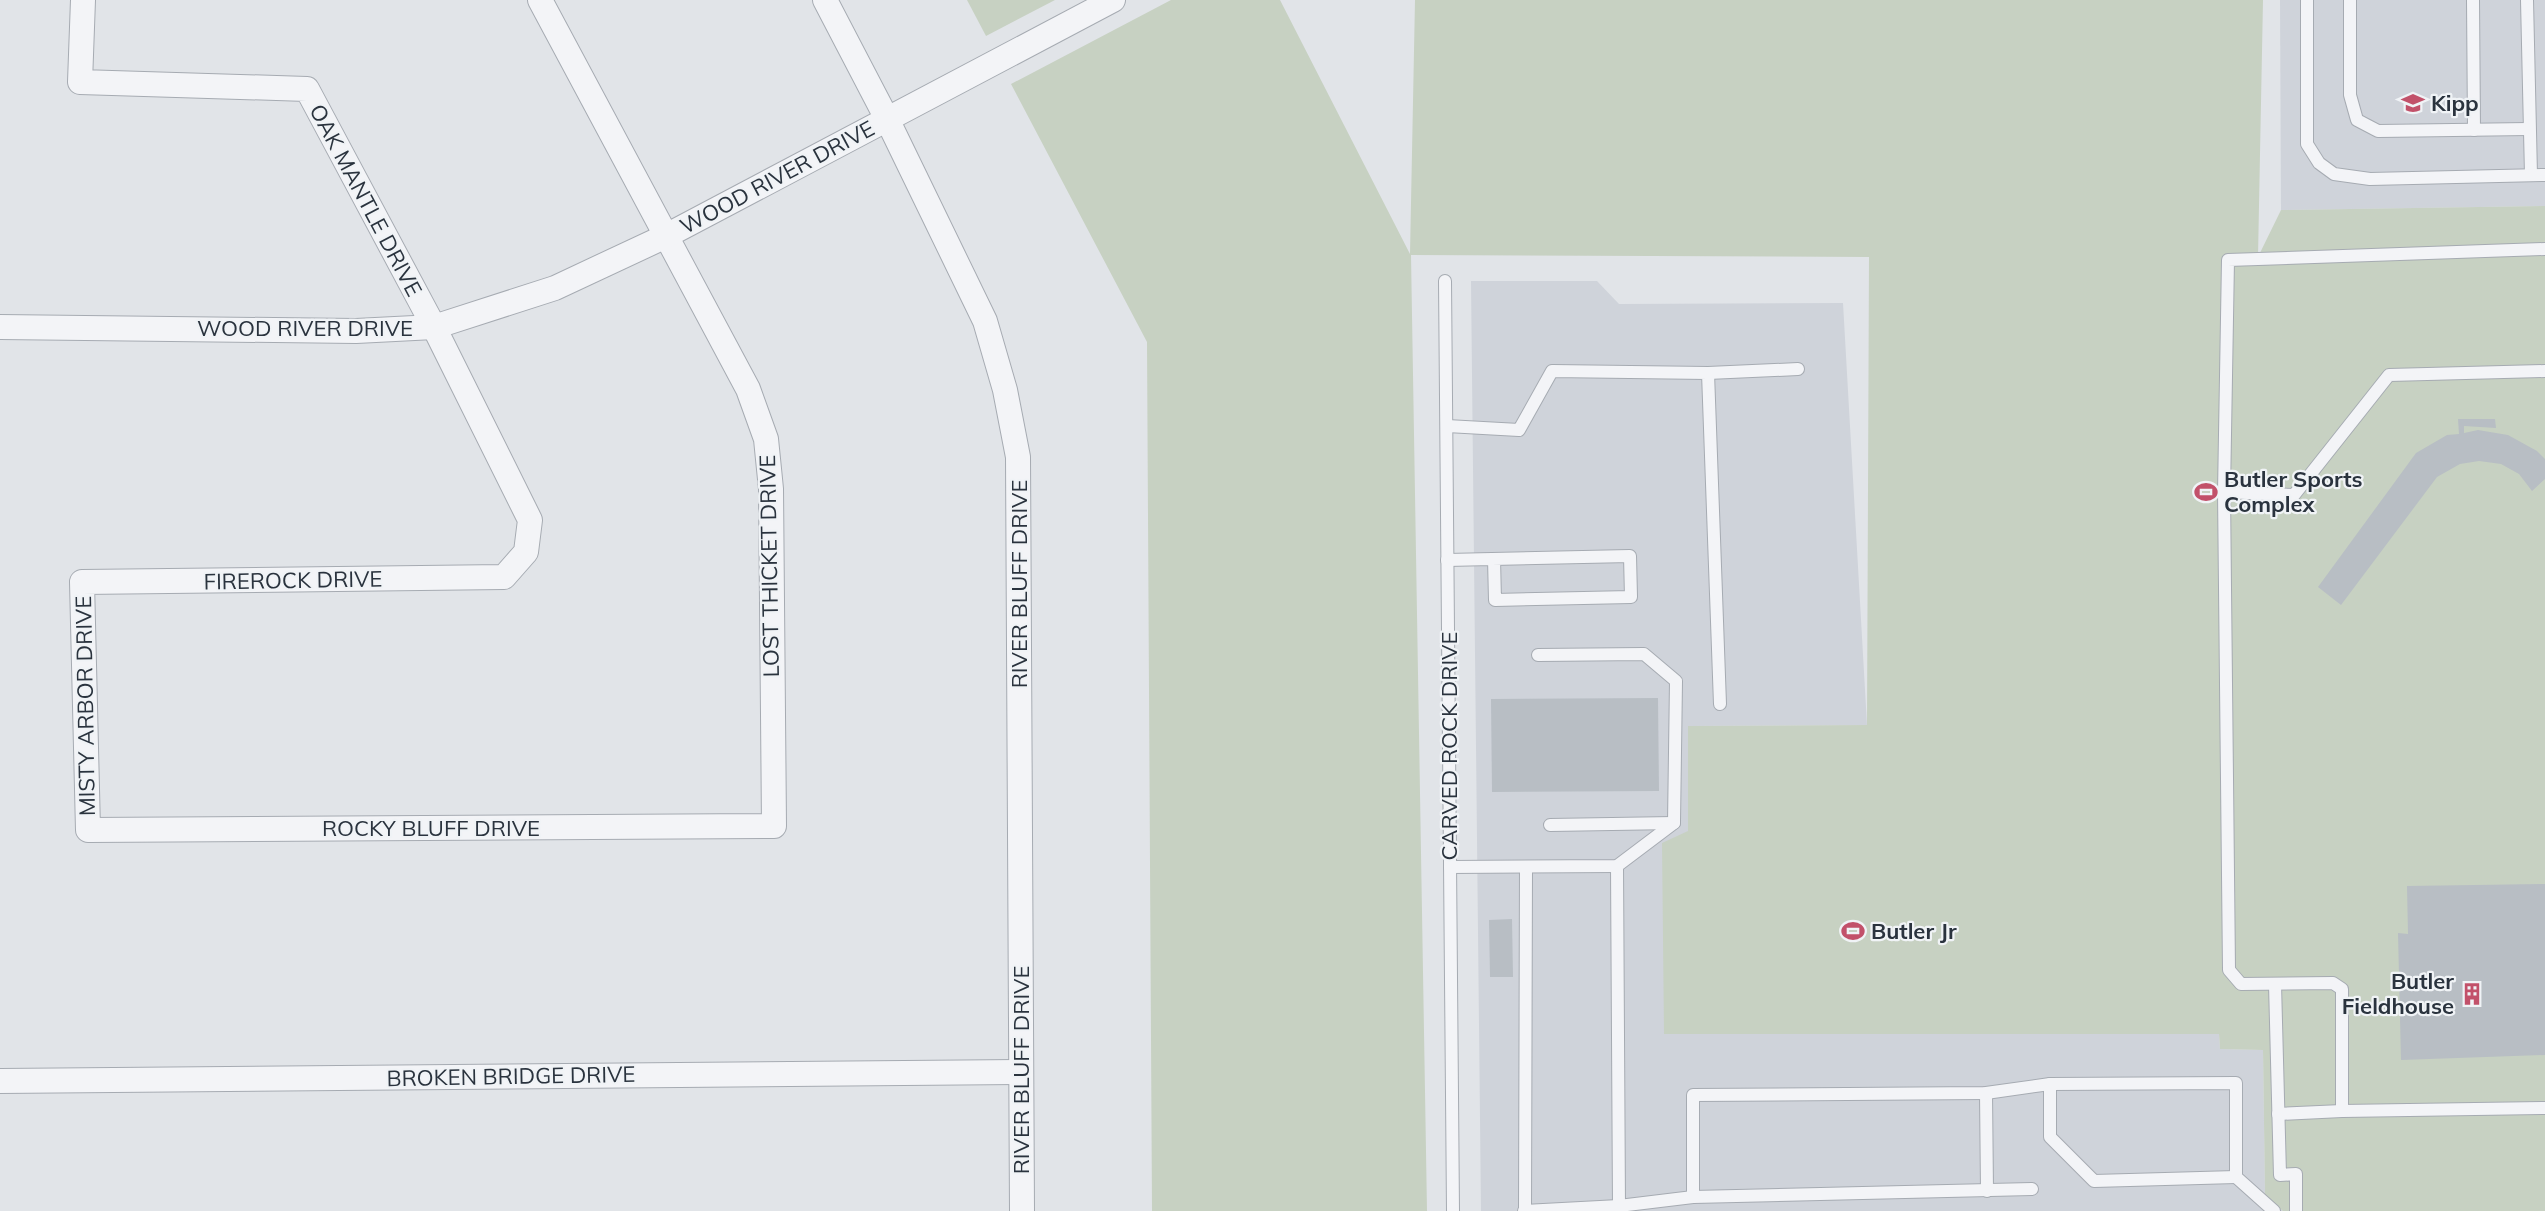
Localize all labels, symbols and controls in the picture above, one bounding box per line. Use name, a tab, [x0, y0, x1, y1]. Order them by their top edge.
place label: Kipp	[2431, 89, 2479, 117]
school or university icon: Kipp	[2400, 90, 2426, 116]
street label: OAK MANTLE DRIVE	[303, 99, 429, 301]
street label: WOOD RIVER DRIVE	[675, 114, 879, 240]
street label: WOOD RIVER DRIVE	[197, 314, 413, 342]
street label: LOST THICKET DRIVE	[753, 454, 785, 678]
place label: Butler Sports Complex	[2224, 465, 2363, 518]
sports icon: Butler Sports Complex	[2193, 479, 2219, 505]
street label: RIVER BLUFF DRIVE	[1005, 480, 1033, 688]
street label: FIREROCK DRIVE	[203, 564, 383, 596]
street label: MISTY ARBOR DRIVE	[69, 596, 101, 816]
street label: CARVED ROCK DRIVE	[1435, 632, 1463, 860]
street label: ROCKY BLUFF DRIVE	[322, 814, 540, 842]
place label: Butler Jr	[1871, 917, 1957, 945]
sports icon: Butler Jr	[1840, 918, 1866, 944]
street label: RIVER BLUFF DRIVE	[1007, 966, 1035, 1174]
place label: Butler Fieldhouse	[2342, 967, 2454, 1020]
building icon: Butler Fieldhouse	[2459, 981, 2485, 1007]
street label: BROKEN BRIDGE DRIVE	[386, 1060, 636, 1092]

